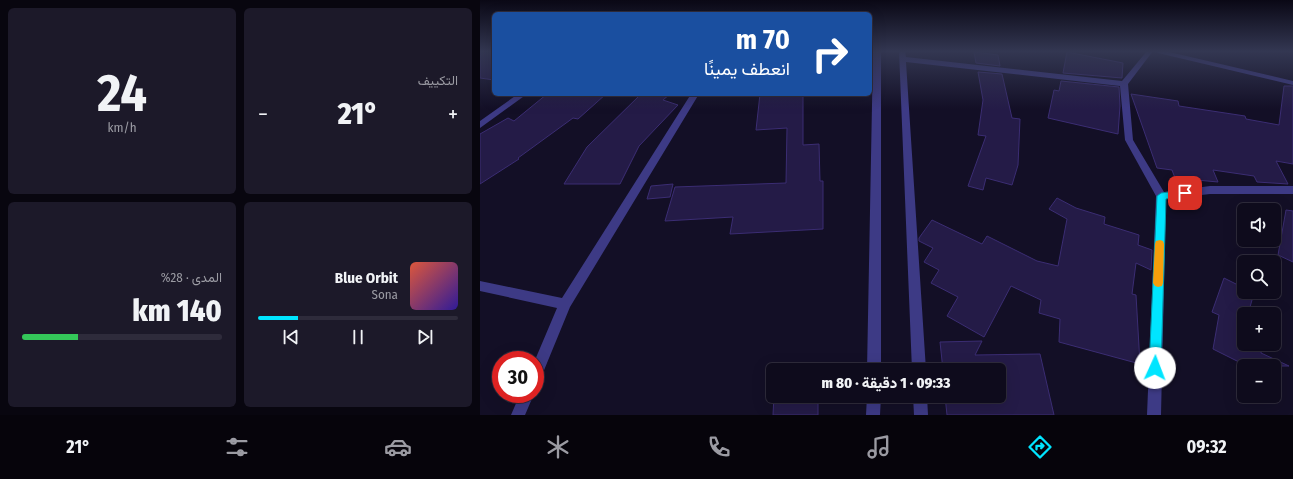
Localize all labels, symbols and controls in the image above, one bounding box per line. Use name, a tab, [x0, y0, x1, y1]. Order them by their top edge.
text: 70 m	[736, 23, 790, 56]
icon: right	[804, 28, 856, 80]
text: انعطف يمينًا	[704, 58, 790, 80]
text: 24	[97, 62, 147, 125]
text: التكييف	[418, 73, 458, 88]
text: 21°	[338, 96, 378, 132]
text: −	[258, 101, 268, 128]
text: +	[448, 101, 458, 128]
text: km/h	[108, 120, 137, 135]
pin	[1168, 176, 1202, 210]
icon: arrive	[1174, 182, 1196, 204]
map controls	[1237, 203, 1281, 403]
button: sound	[1237, 203, 1281, 247]
button: search	[1237, 255, 1281, 299]
text: Blue Orbit	[335, 269, 398, 287]
text: المدى · 28%	[161, 270, 222, 285]
text: Sona	[371, 287, 398, 302]
text: 140 km	[132, 293, 222, 329]
button: +	[1237, 307, 1281, 351]
icon: previous	[280, 326, 302, 348]
icon: pause	[347, 326, 369, 348]
icon: next	[414, 326, 436, 348]
position arrow	[1134, 347, 1176, 389]
speed limit sign: 30	[492, 351, 544, 403]
button: −	[1237, 359, 1281, 403]
text: 09:33 · 1 دقيقة · 80 m	[821, 374, 951, 392]
icon: filters	[223, 433, 251, 461]
icon: car	[384, 433, 412, 461]
icon: climate	[544, 433, 572, 461]
icon: phone	[705, 433, 733, 461]
icon: music	[865, 433, 893, 461]
icon: directions	[1026, 433, 1054, 461]
text: 21°	[66, 436, 90, 458]
text: 09:32	[1187, 436, 1227, 458]

